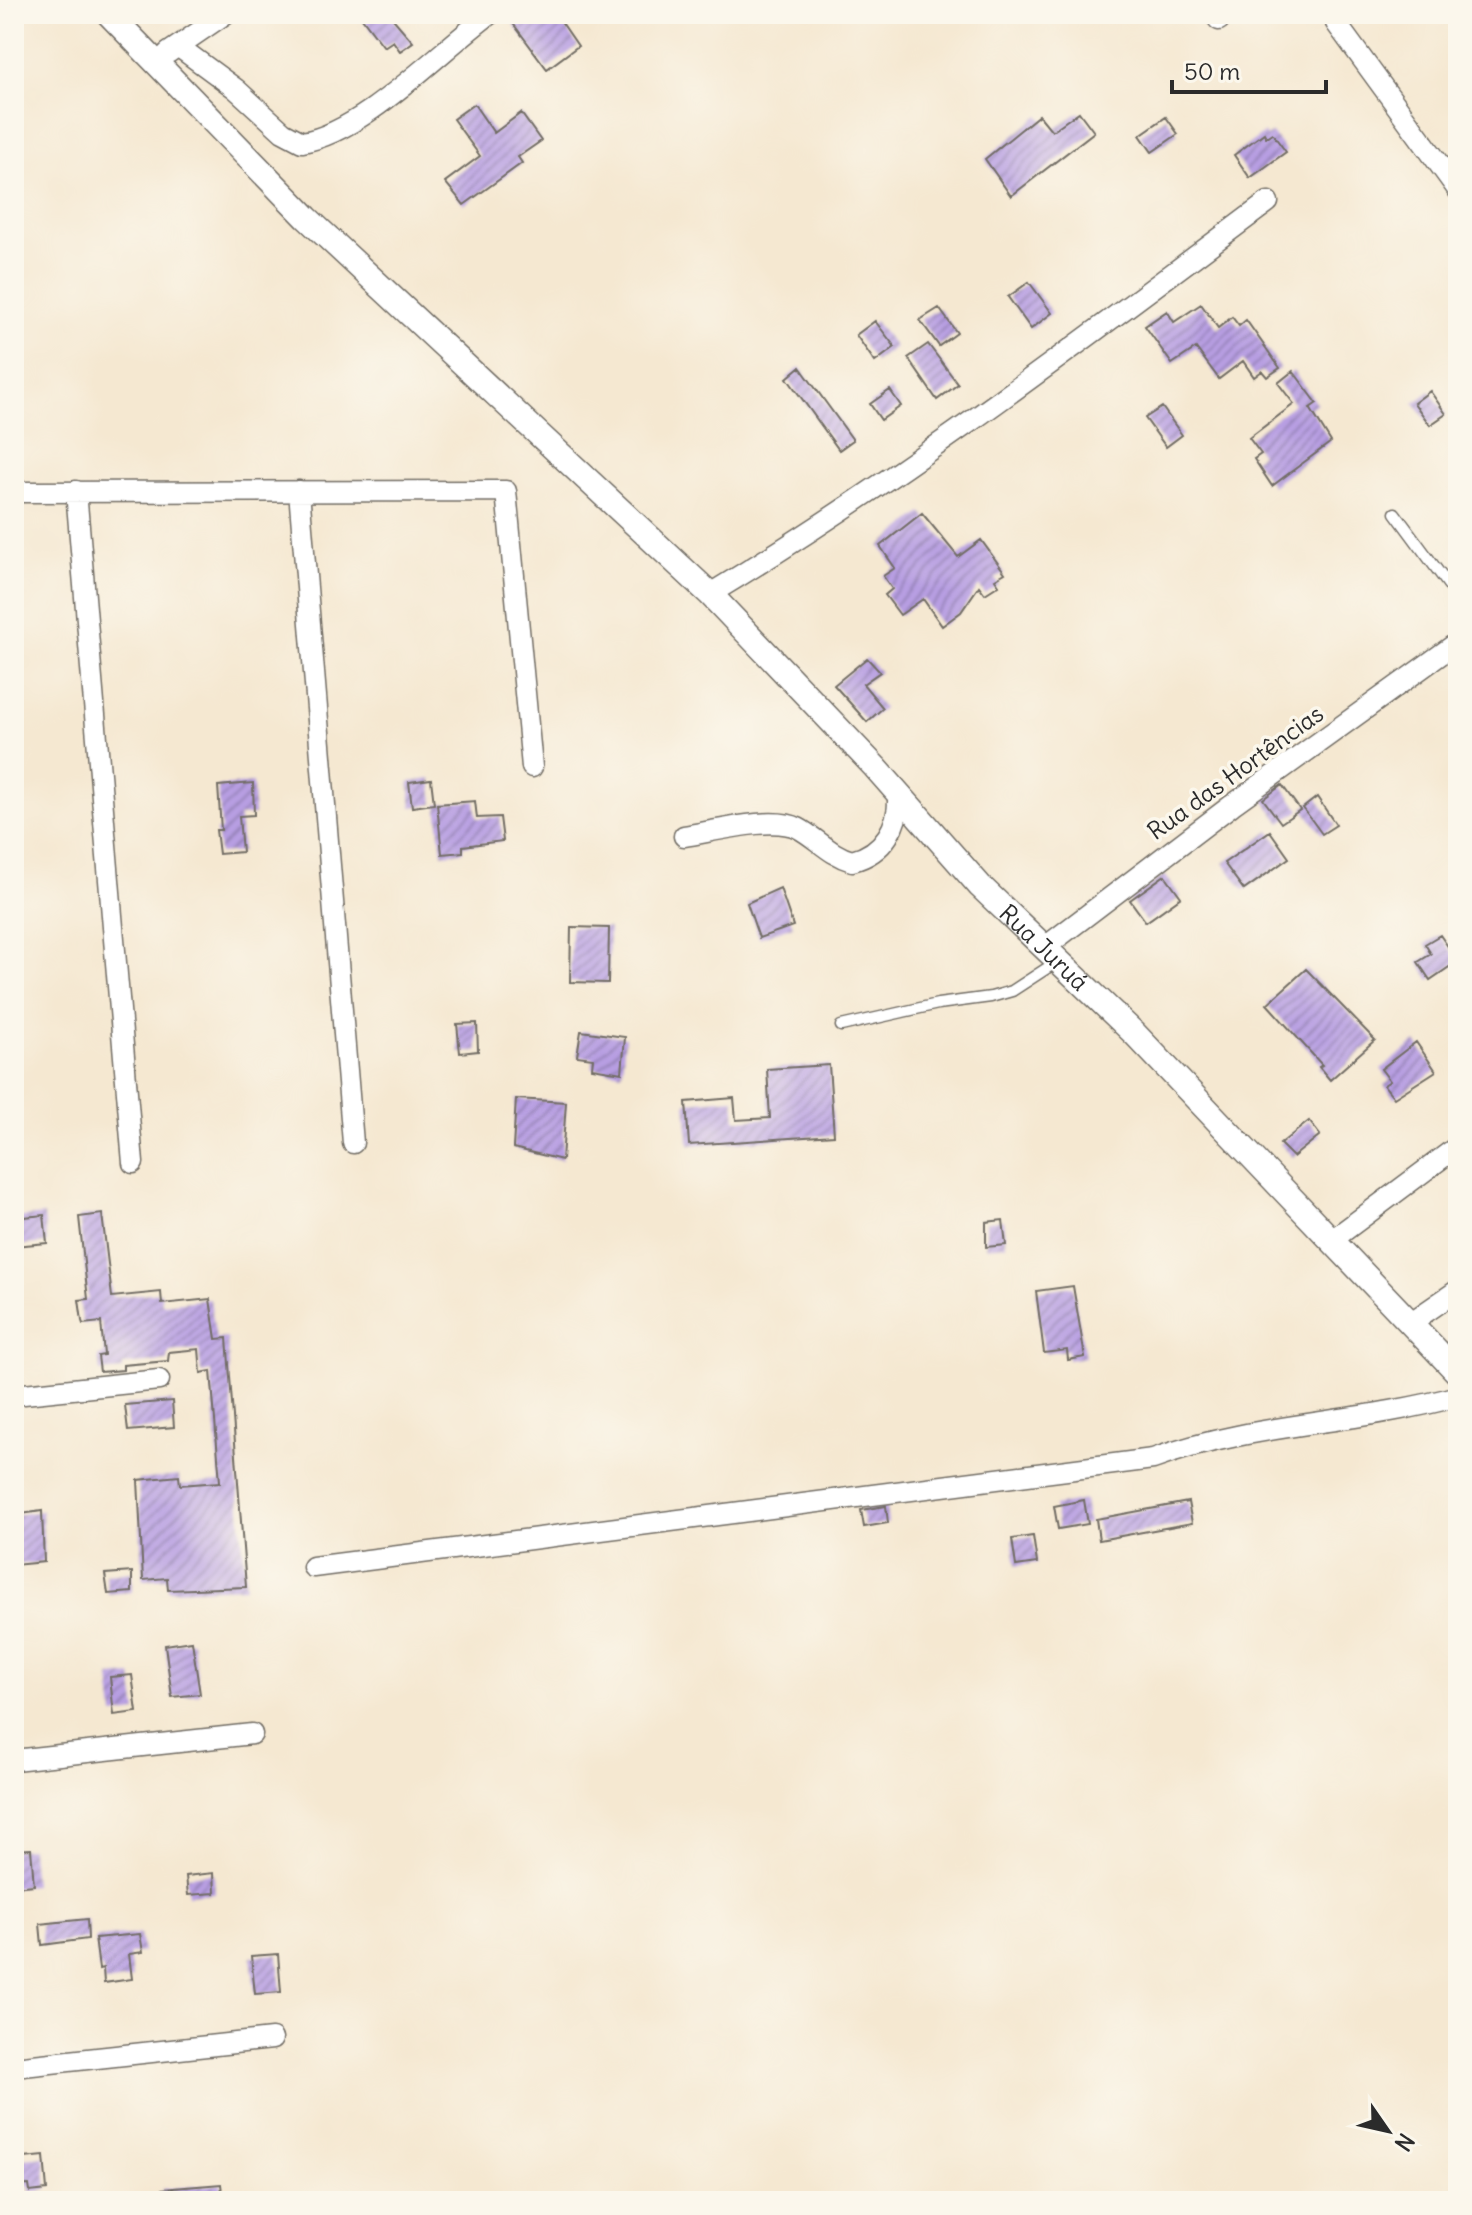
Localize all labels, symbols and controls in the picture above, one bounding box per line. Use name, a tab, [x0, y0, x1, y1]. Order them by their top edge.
scale bar	[1172, 44, 1326, 94]
text: 50 m	[1184, 56, 1240, 86]
street label: Rua das Hortências	[1141, 698, 1329, 846]
street label: Rua Juruá	[993, 898, 1095, 997]
north arrow	[1348, 2091, 1428, 2171]
text: N	[1389, 2128, 1420, 2156]

